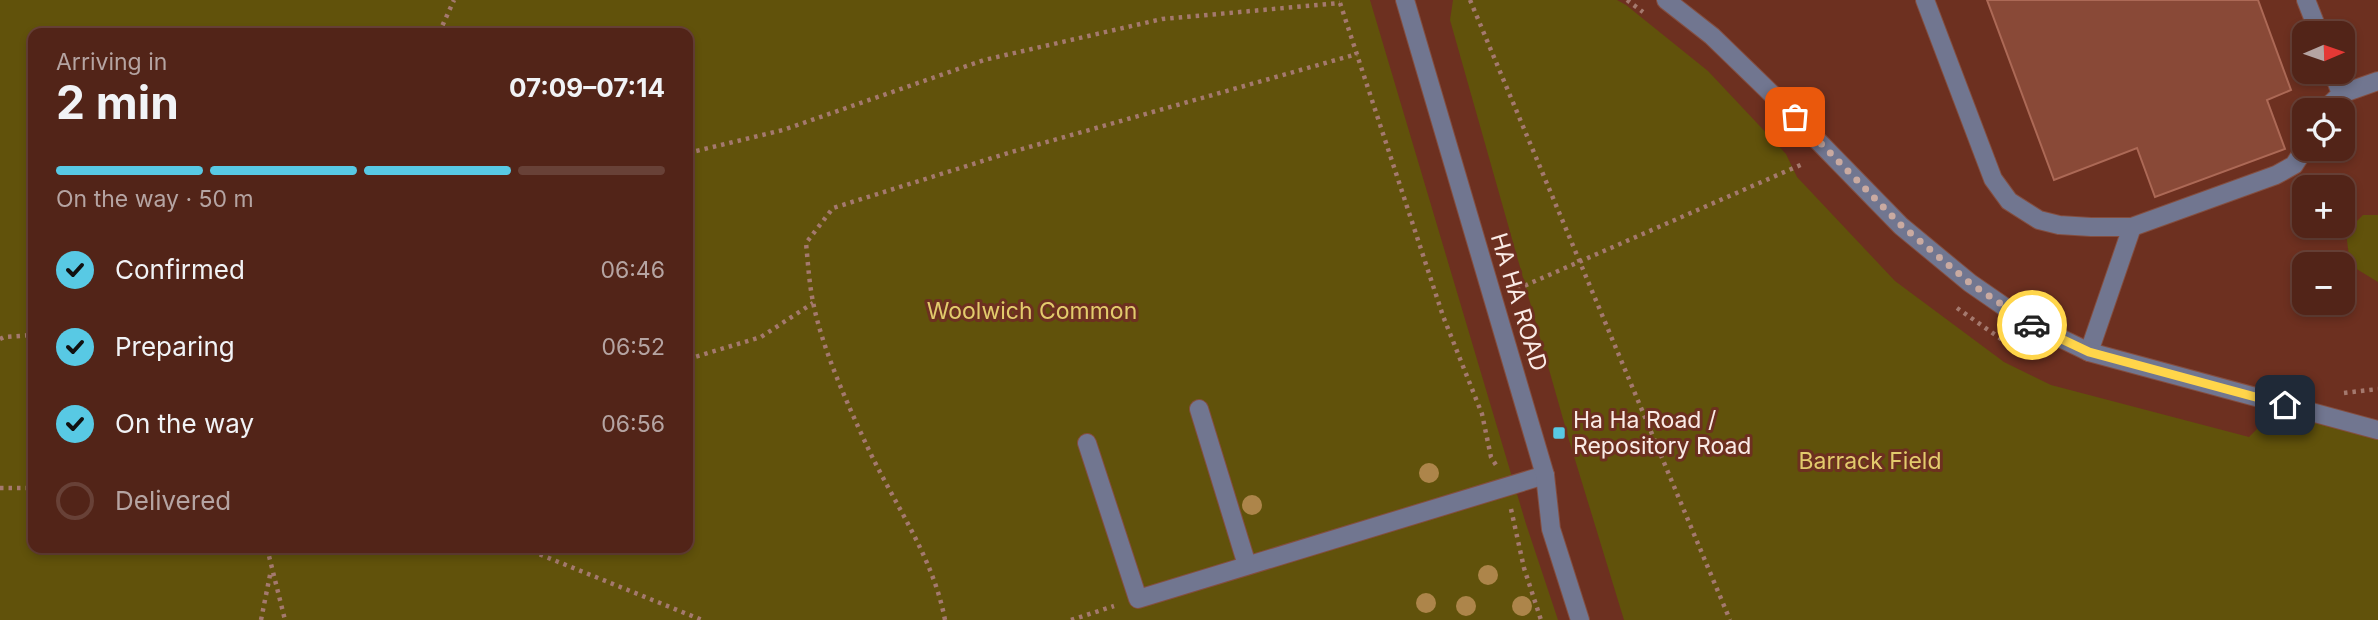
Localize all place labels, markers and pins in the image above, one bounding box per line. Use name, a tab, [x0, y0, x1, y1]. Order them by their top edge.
pin	[1765, 87, 1825, 147]
pin	[2255, 375, 2315, 435]
place label: Ha Ha Road / Repository Road	[1573, 406, 1751, 460]
marker: Ha Ha Road / Repository Road	[1551, 425, 1567, 441]

